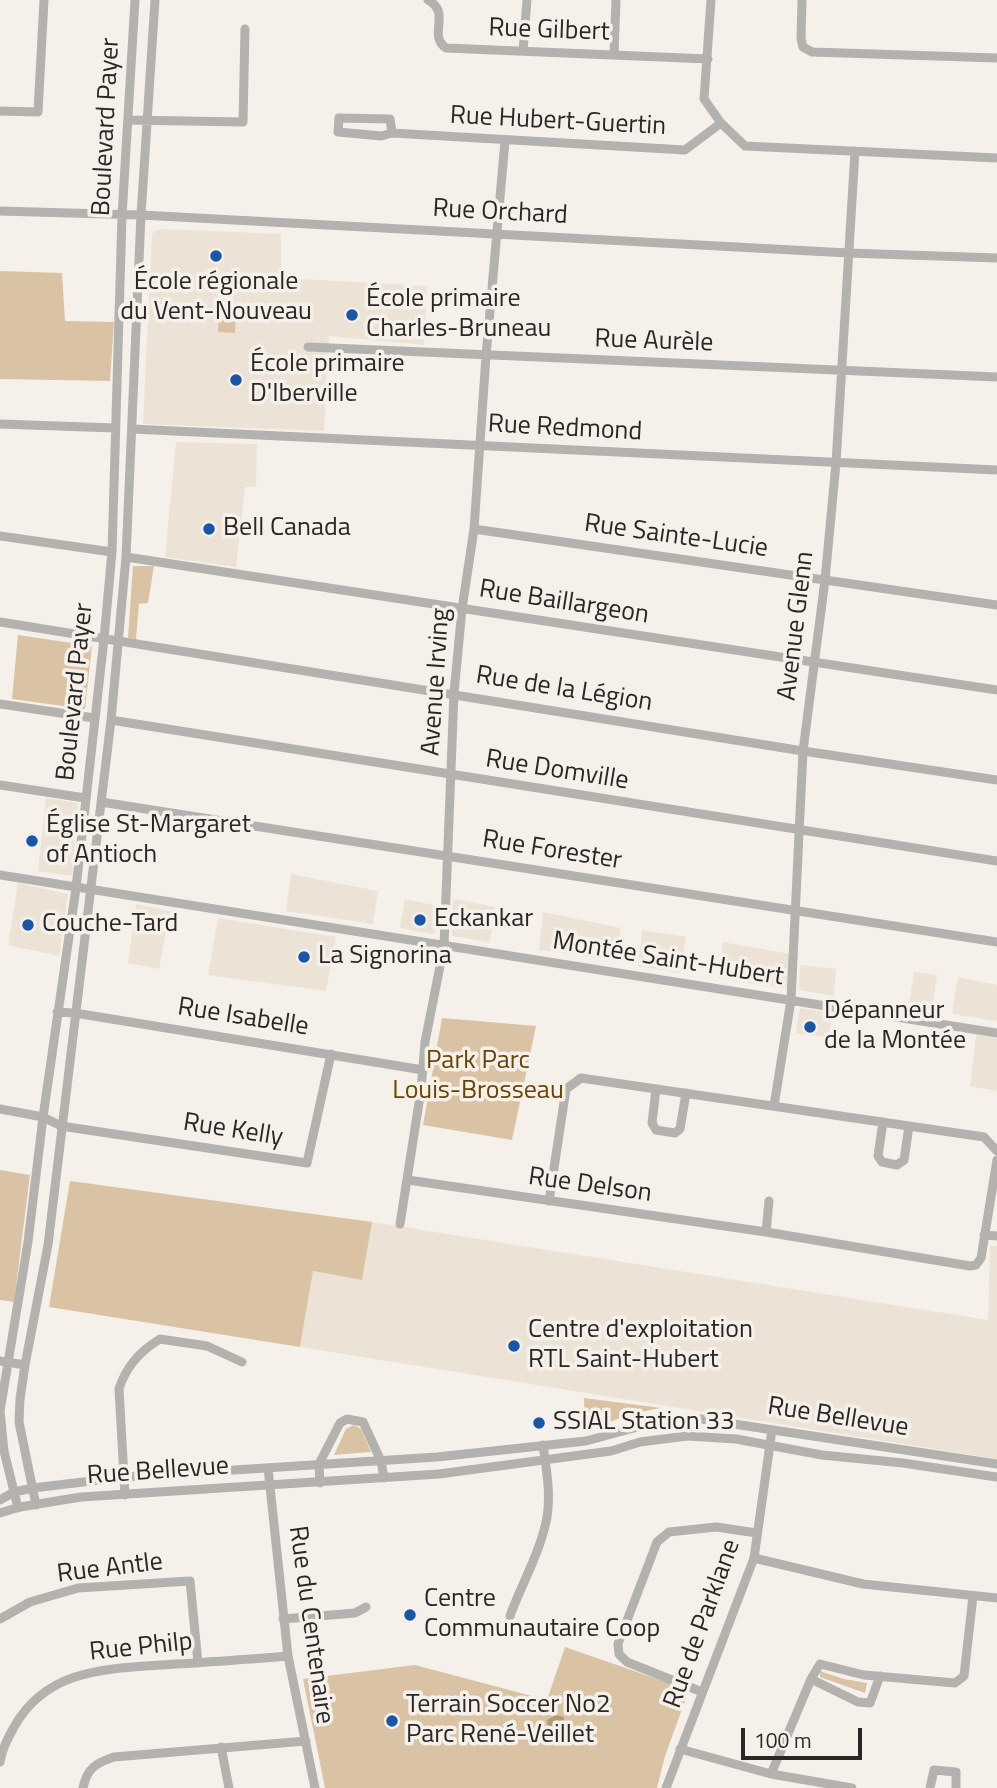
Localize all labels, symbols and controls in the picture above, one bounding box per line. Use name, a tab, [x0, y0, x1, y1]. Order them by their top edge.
street label: Rue Gilbert	[488, 13, 610, 49]
street label: Boulevard Payer	[87, 37, 127, 217]
street label: Rue Hubert-Guertin	[449, 101, 667, 143]
street label: Rue Orchard	[432, 194, 568, 232]
marker: École régionale du Vent-Nouveau	[208, 248, 224, 264]
place label: École régionale du Vent-Nouveau	[120, 267, 312, 328]
place label: École primaire Charles-Bruneau	[366, 284, 551, 346]
marker: École primaire Charles-Bruneau	[344, 307, 360, 323]
street label: Rue Aurèle	[594, 324, 714, 360]
place label: École primaire D'Iberville	[250, 349, 405, 410]
marker: École primaire D'Iberville	[228, 372, 244, 388]
street label: Rue Redmond	[487, 409, 643, 449]
street label: Rue Sainte-Lucie	[582, 509, 770, 565]
place label: Bell Canada	[223, 513, 351, 545]
marker: Bell Canada	[201, 521, 217, 537]
street label: Avenue Glenn	[772, 550, 822, 702]
street label: Rue Baillargeon	[477, 574, 651, 632]
street label: Boulevard Payer	[51, 602, 101, 782]
street label: Avenue Irving	[416, 607, 458, 757]
street label: Rue de la Légion	[474, 661, 654, 719]
street label: Rue Domville	[483, 744, 631, 798]
place label: Église St-Margaret of Antioch	[46, 810, 251, 872]
street label: Rue Forester	[480, 825, 624, 877]
marker: Église St-Margaret of Antioch	[24, 833, 40, 849]
place label: Eckankar	[434, 904, 533, 936]
place label: Couche-Tard	[42, 909, 178, 941]
marker: Eckankar	[412, 912, 428, 928]
marker: Couche-Tard	[20, 917, 36, 933]
street label: Montée Saint-Hubert	[550, 926, 786, 994]
place label: La Signorina	[318, 941, 452, 973]
marker: La Signorina	[296, 949, 312, 965]
street label: Rue Isabelle	[175, 992, 311, 1044]
place label: Dépanneur de la Montée	[824, 996, 966, 1058]
marker: Dépanneur de la Montée	[802, 1019, 818, 1035]
park label: Park Parc Louis-Brosseau	[392, 1046, 564, 1108]
street label: Rue Kelly	[181, 1108, 285, 1154]
street label: Rue Delson	[526, 1162, 654, 1210]
place label: Centre d'exploitation RTL Saint-Hubert	[528, 1315, 753, 1376]
marker: Centre d'exploitation RTL Saint-Hubert	[506, 1338, 522, 1354]
street label: Rue Bellevue	[765, 1391, 911, 1445]
place label: SSIAL Station 33	[553, 1407, 735, 1439]
marker: SSIAL Station 33	[531, 1415, 547, 1431]
street label: Rue Bellevue	[86, 1451, 230, 1493]
street label: Rue du Centenaire	[281, 1524, 339, 1726]
street label: Rue de Parklane	[658, 1535, 748, 1713]
street label: Rue Antle	[55, 1547, 165, 1591]
place label: Centre Communautaire Coop	[424, 1584, 660, 1646]
marker: Centre Communautaire Coop	[402, 1607, 418, 1623]
street label: Rue Philp	[88, 1627, 194, 1669]
place label: Terrain Soccer No2 Parc René-Veillet	[406, 1690, 611, 1752]
marker: Terrain Soccer No2 Parc René-Veillet	[384, 1713, 400, 1729]
scale bar	[745, 1714, 866, 1758]
text: 100 m	[754, 1724, 811, 1756]

